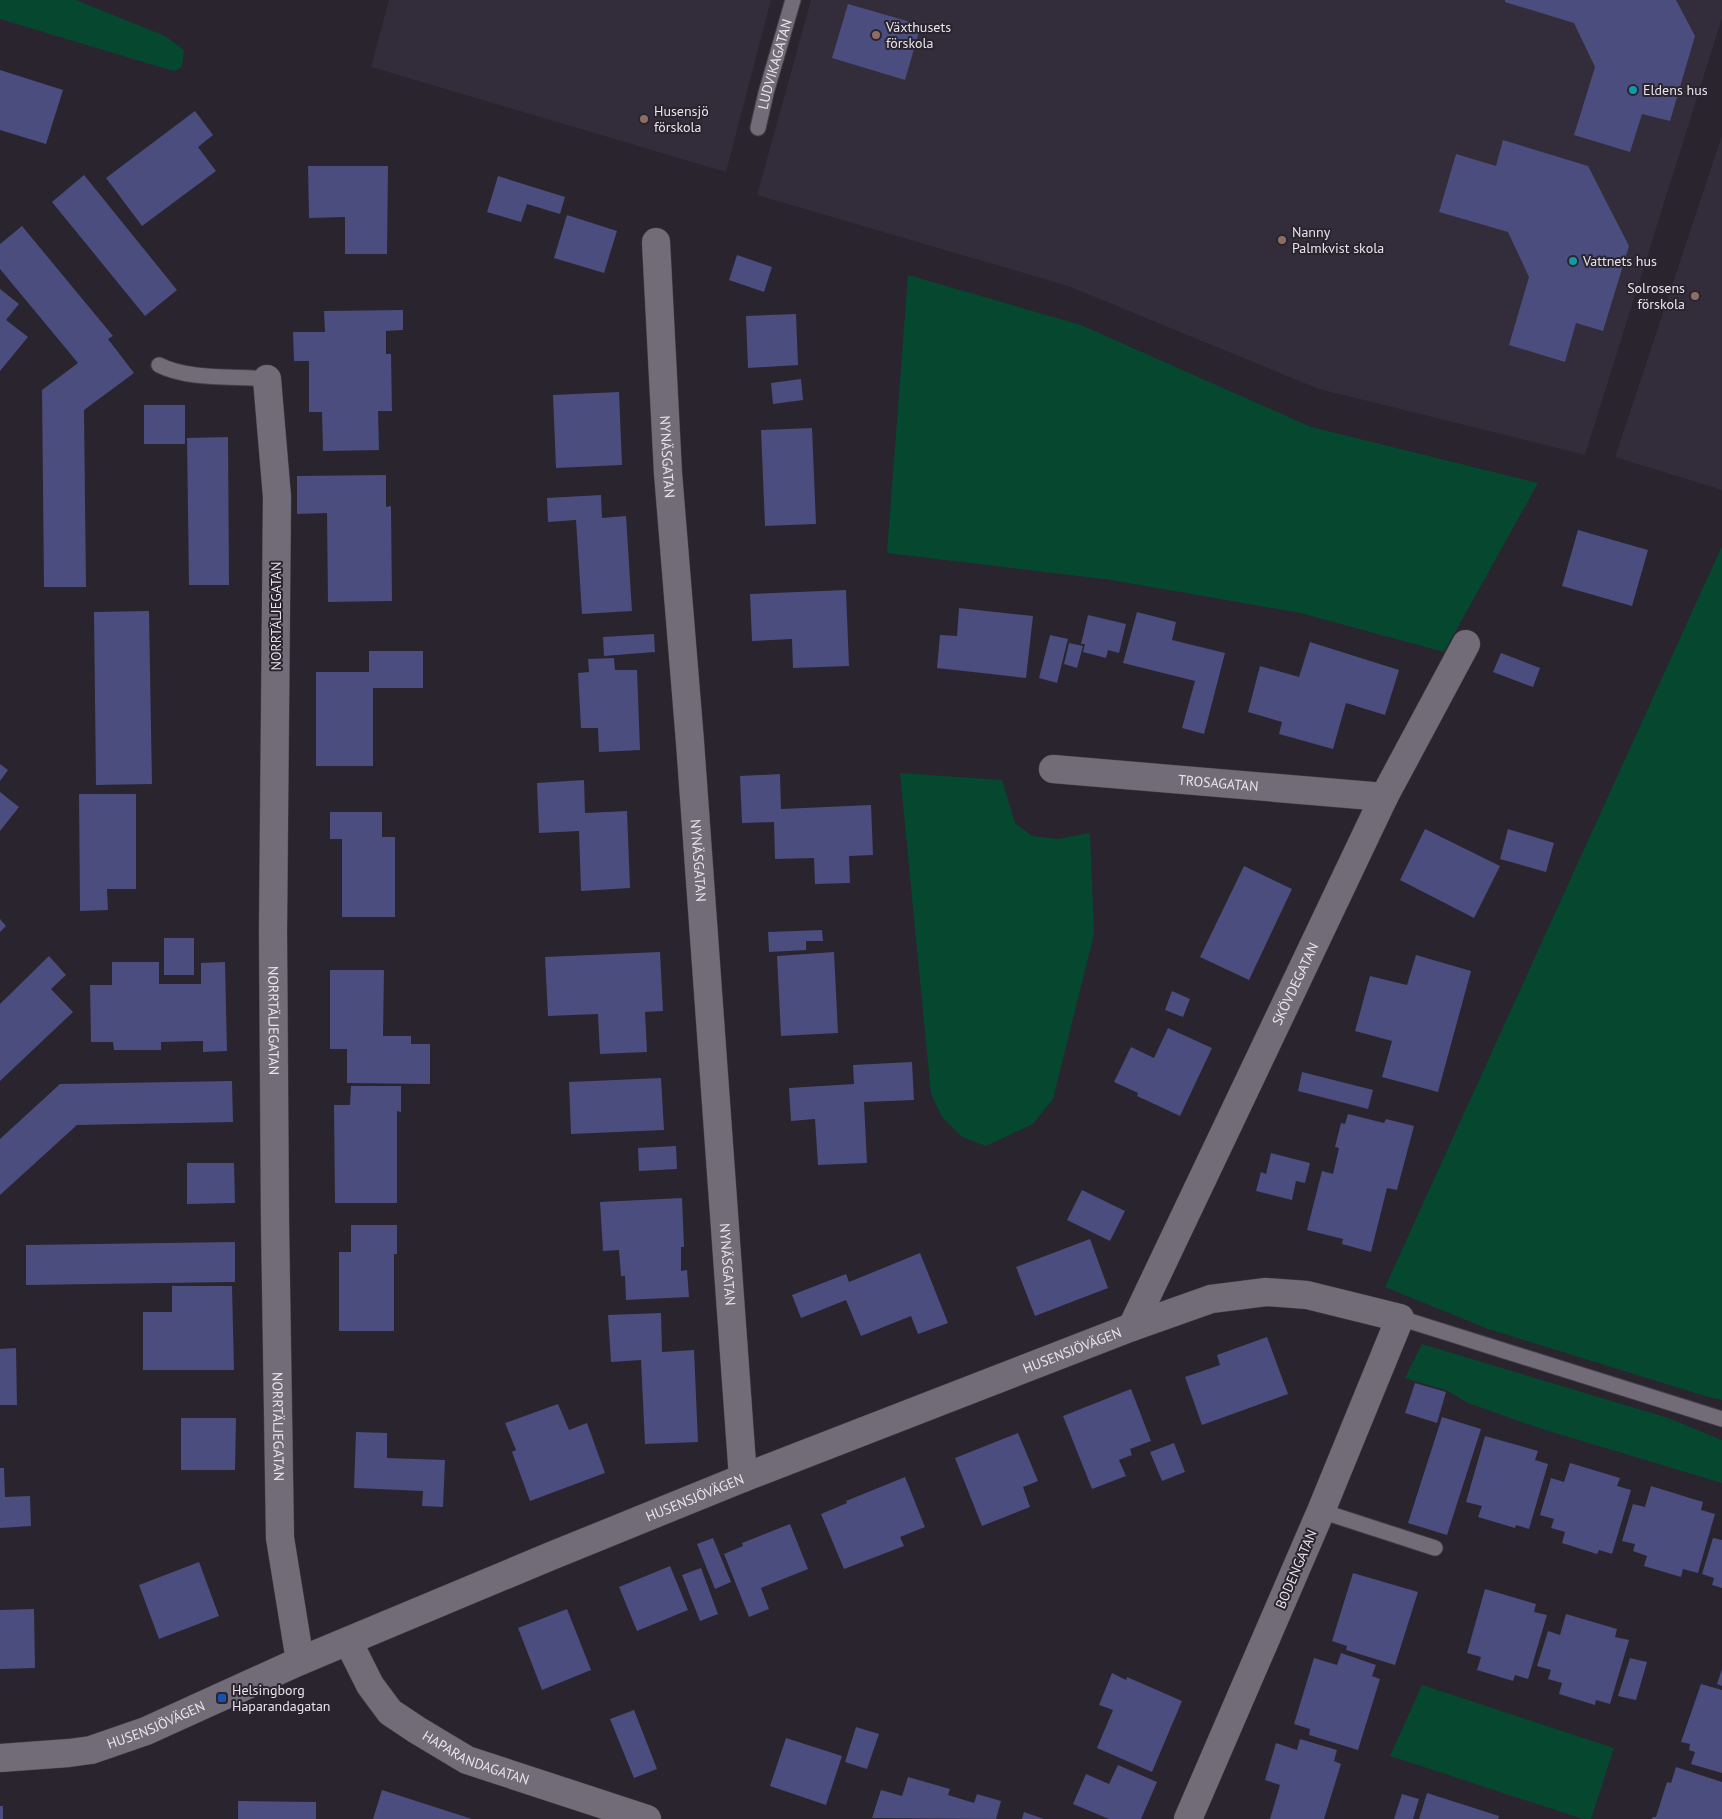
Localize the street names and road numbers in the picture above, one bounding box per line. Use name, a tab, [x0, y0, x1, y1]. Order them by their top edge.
street label: LUDVIKAGATAN	[754, 17, 796, 111]
street label: NYNÄSGATAN	[656, 415, 679, 499]
street label: NORRTÄLJEGATAN	[267, 562, 285, 670]
street label: TROSAGATAN	[1177, 771, 1259, 795]
street label: NYNÄSGATAN	[687, 819, 710, 902]
street label: SKÖVDEGATAN	[1268, 940, 1323, 1028]
street label: NORRTÄLJEGATAN	[264, 966, 283, 1075]
street label: NYNÄSGATAN	[716, 1223, 740, 1306]
street label: HUSENSJÖVÄGEN	[1020, 1323, 1124, 1378]
street label: NORRTÄLJEGATAN	[268, 1372, 288, 1481]
street label: HUSENSJÖVÄGEN	[643, 1470, 747, 1526]
street label: BODENGATAN	[1271, 1527, 1321, 1611]
street label: HUSENSJÖVÄGEN	[105, 1696, 208, 1753]
street label: HAPARANDAGATAN	[419, 1726, 532, 1789]

